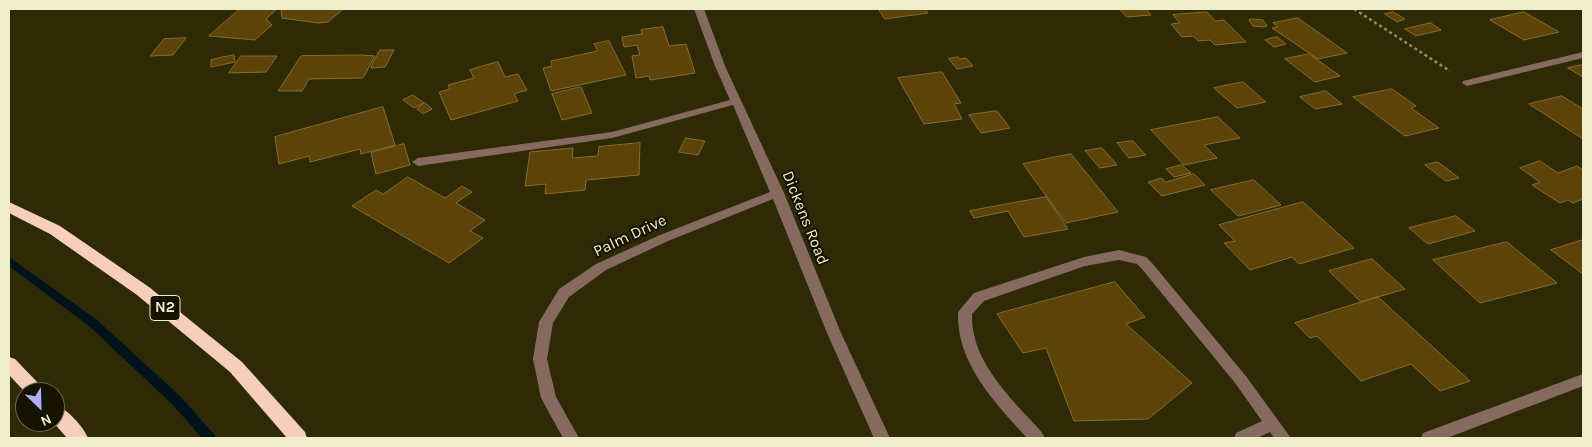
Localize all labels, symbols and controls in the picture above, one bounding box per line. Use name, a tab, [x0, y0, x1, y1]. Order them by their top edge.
street label: Dickens Road	[777, 168, 833, 268]
street label: Palm Drive	[590, 211, 670, 261]
road number: N2	[150, 296, 180, 320]
north arrow	[15, 382, 65, 432]
text: N	[38, 410, 54, 430]

